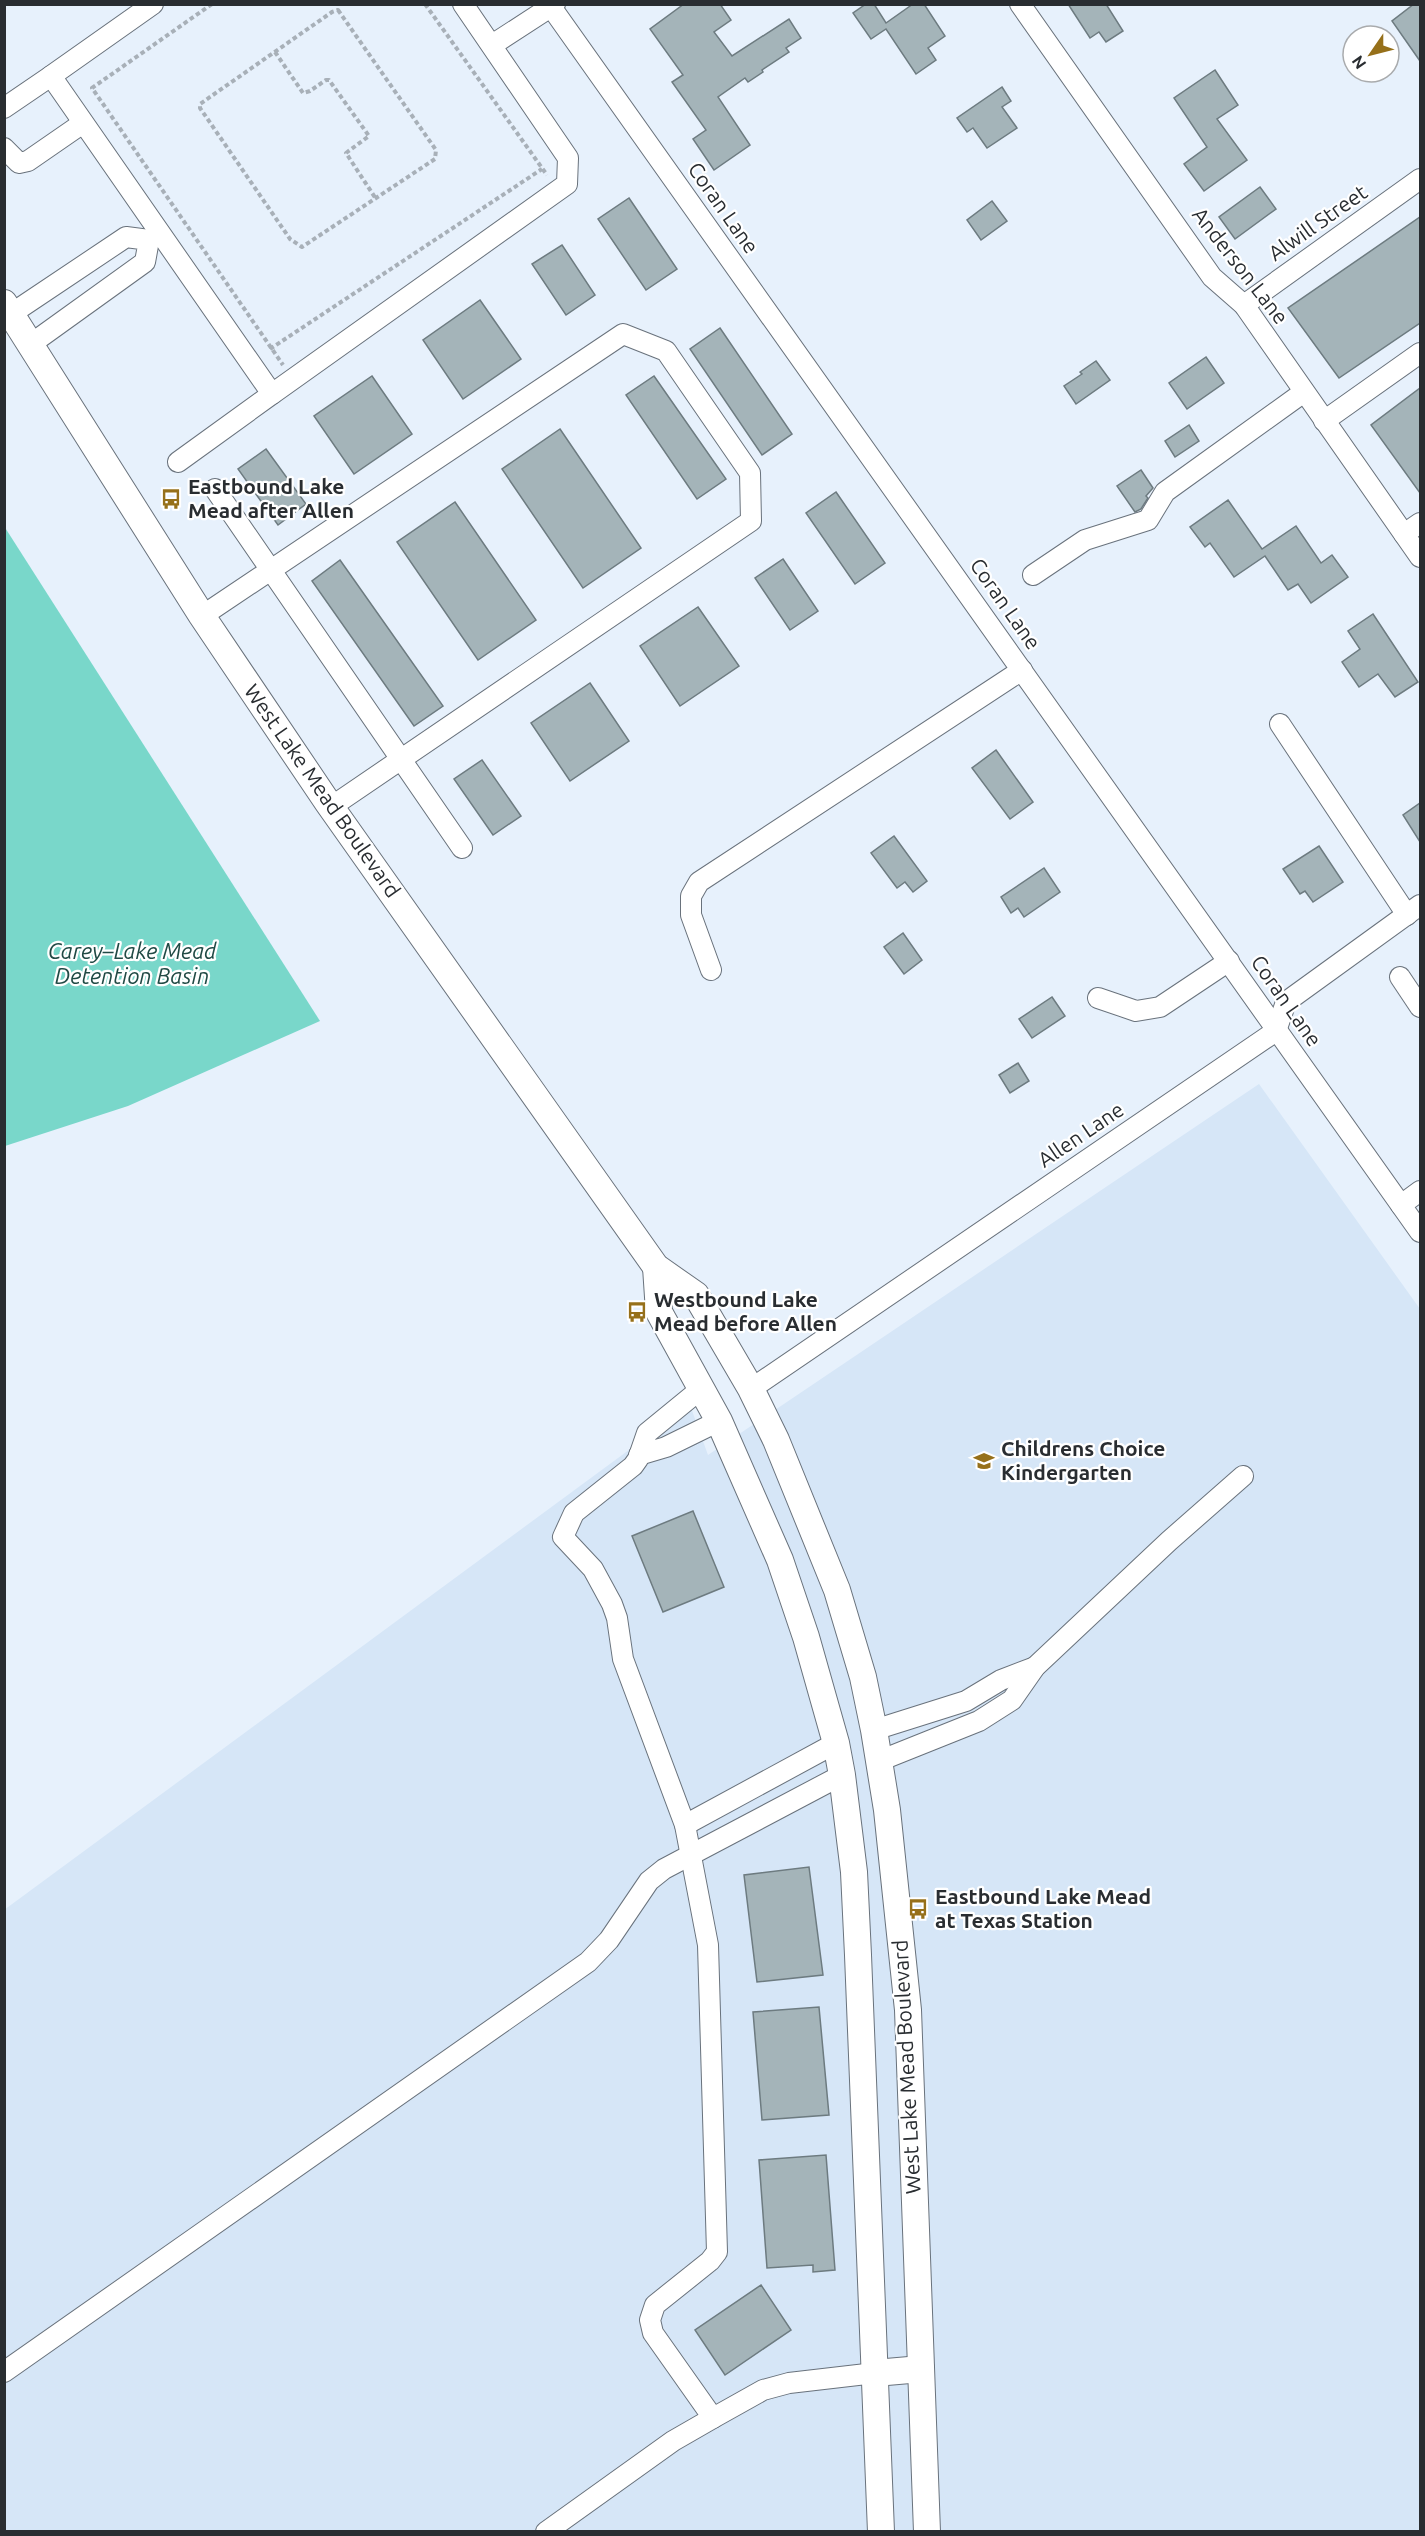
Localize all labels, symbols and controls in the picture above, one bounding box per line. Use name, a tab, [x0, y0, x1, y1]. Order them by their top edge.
north arrow	[1341, 24, 1401, 84]
text: N	[1348, 53, 1370, 73]
street label: Coran Lane	[684, 157, 764, 258]
street label: Alwill Street	[1263, 179, 1371, 265]
street label: Anderson Lane	[1188, 203, 1294, 328]
place label: Eastbound Lake Mead after Allen	[188, 474, 354, 522]
bus stop icon: Eastbound Lake Mead after Allen	[159, 487, 183, 511]
street label: Coran Lane	[966, 553, 1046, 654]
street label: West Lake Mead Boulevard	[240, 679, 406, 902]
water label: Carey–Lake Mead Detention Basin	[48, 938, 217, 988]
street label: Coran Lane	[1247, 950, 1327, 1051]
street label: Allen Lane	[1033, 1097, 1128, 1172]
place label: Westbound Lake Mead before Allen	[654, 1287, 837, 1335]
bus stop icon: Westbound Lake Mead before Allen	[625, 1300, 649, 1324]
place label: Childrens Choice Kindergarten	[1001, 1436, 1165, 1484]
school or university icon: Childrens Choice Kindergarten	[972, 1449, 996, 1473]
place label: Eastbound Lake Mead at Texas Station	[935, 1884, 1151, 1932]
bus stop icon: Eastbound Lake Mead at Texas Station	[906, 1897, 930, 1921]
street label: West Lake Mead Boulevard	[887, 1939, 925, 2195]

